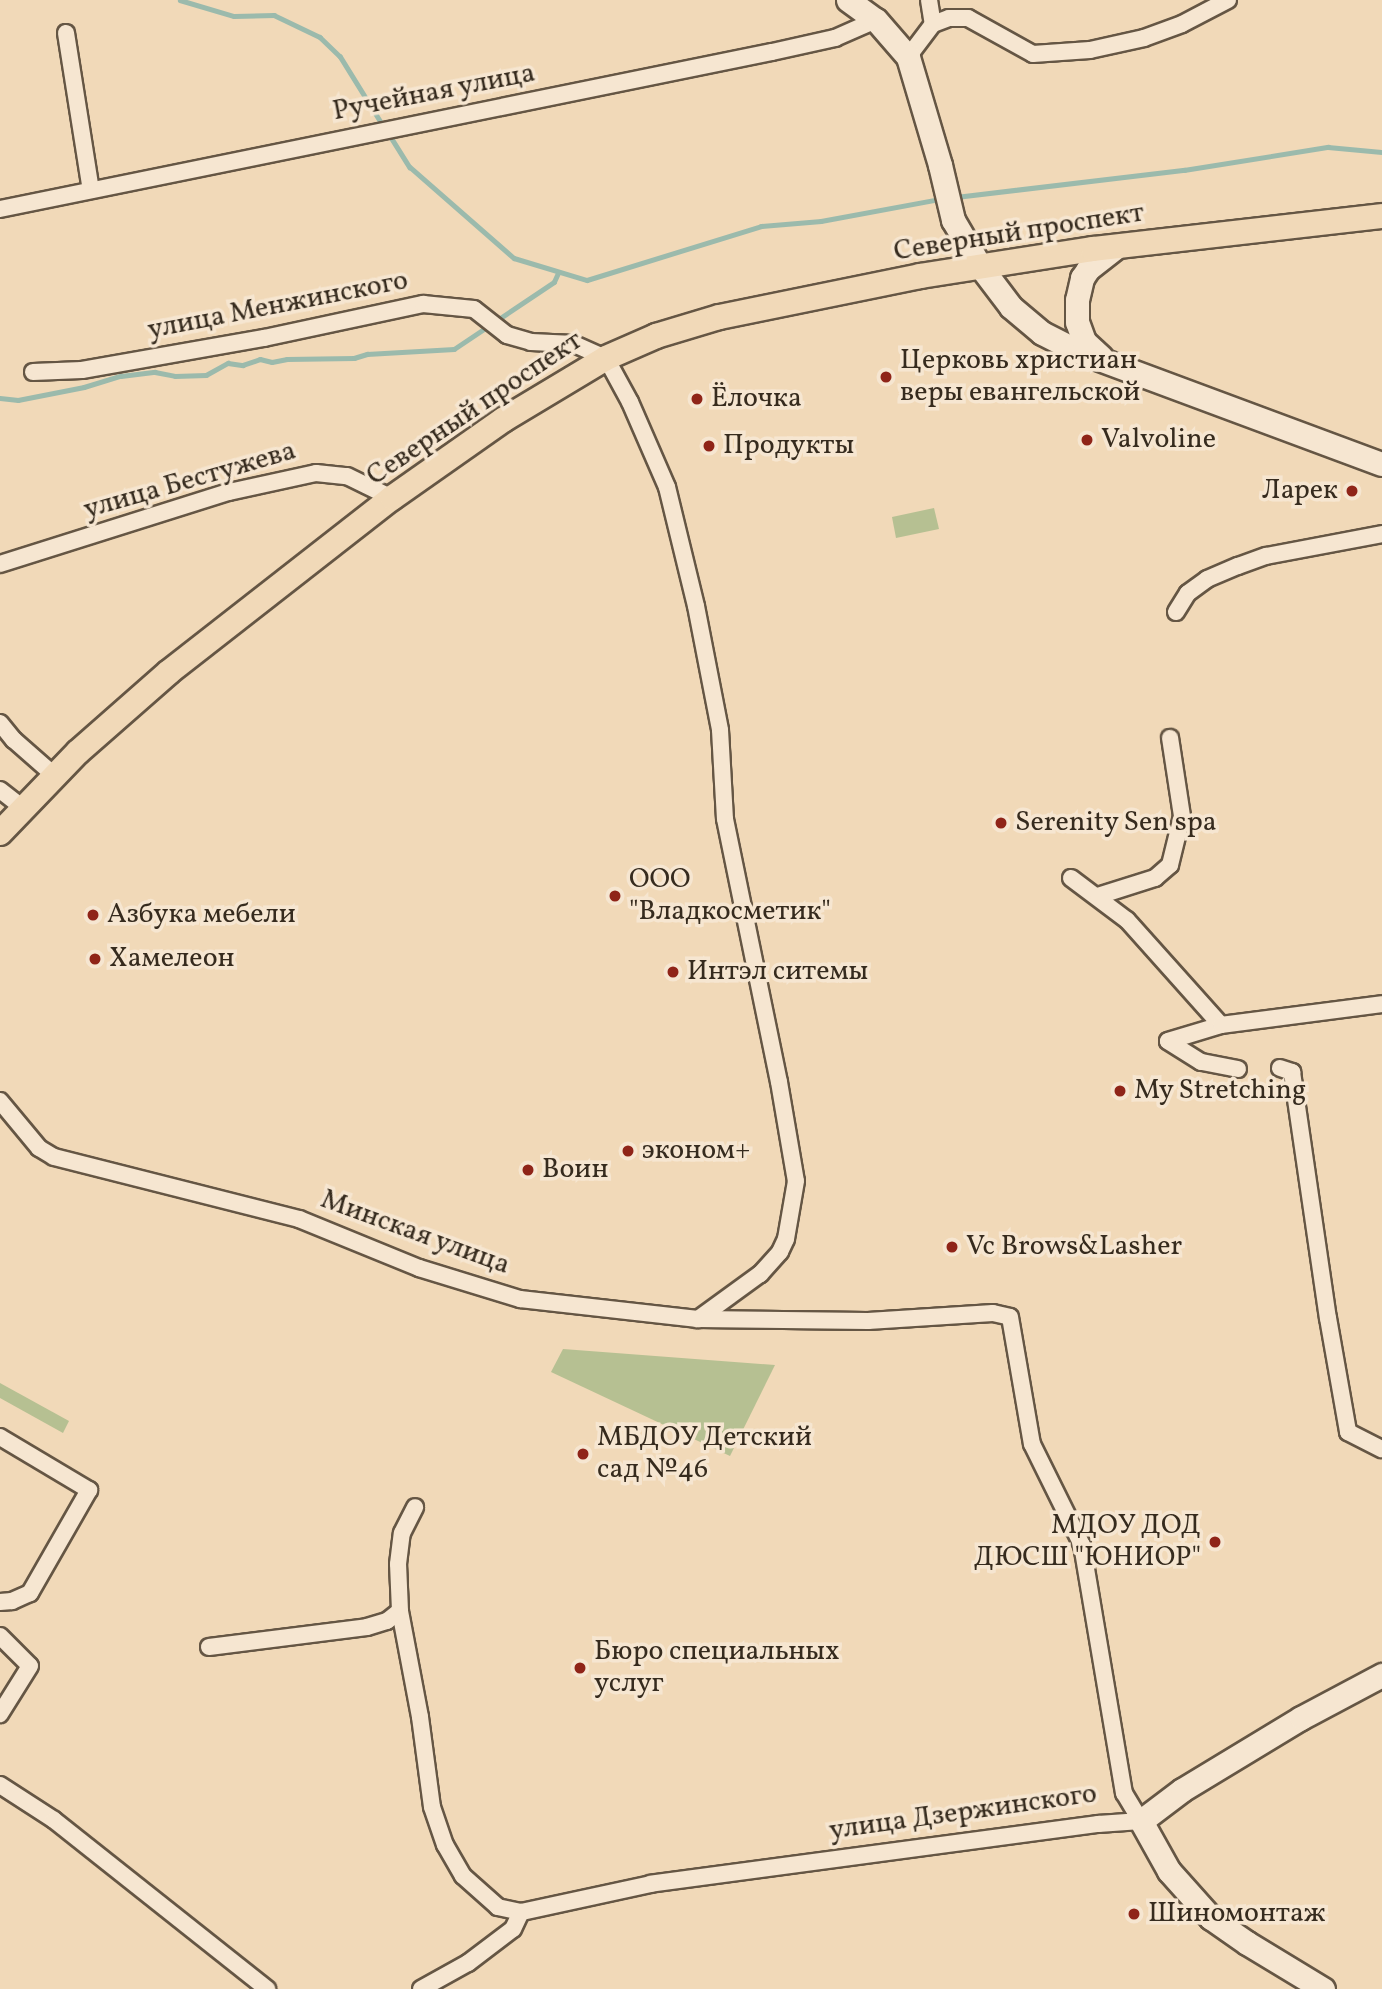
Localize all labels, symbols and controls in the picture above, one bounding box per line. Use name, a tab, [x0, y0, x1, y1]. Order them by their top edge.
street label: Ручейная улица	[330, 57, 538, 129]
street label: Северный проспект	[892, 197, 1146, 269]
street label: улица Менжинского	[145, 264, 411, 348]
street label: Северный проспект	[361, 324, 589, 494]
place label: Церковь христиан веры евангельской	[900, 344, 1140, 410]
marker: Церковь христиан веры евангельской	[878, 369, 894, 385]
place label: Ёлочка	[711, 382, 802, 416]
marker: Ёлочка	[689, 391, 705, 407]
place label: Valvoline	[1101, 423, 1216, 457]
place label: Продукты	[723, 429, 854, 463]
marker: Valvoline	[1079, 432, 1095, 448]
street label: улица Бестужева	[80, 435, 300, 527]
marker: Продукты	[701, 438, 717, 454]
place label: Ларек	[1262, 474, 1338, 508]
marker: Ларек	[1344, 483, 1360, 499]
place label: Serenity Sen spa	[1015, 806, 1217, 840]
marker: Serenity Sen spa	[993, 815, 1009, 831]
place label: ООО "Владкосметик"	[629, 863, 831, 929]
marker: ООО "Владкосметик"	[607, 888, 623, 904]
place label: Азбука мебели	[107, 898, 296, 932]
marker: Азбука мебели	[85, 907, 101, 923]
place label: Хамелеон	[109, 942, 235, 976]
marker: Хамелеон	[87, 951, 103, 967]
place label: Интэл ситемы	[687, 955, 868, 989]
marker: Интэл ситемы	[665, 964, 681, 980]
place label: My Stretching	[1134, 1074, 1307, 1108]
marker: My Stretching	[1112, 1083, 1128, 1099]
place label: эконом+	[642, 1134, 750, 1168]
marker: эконом+	[620, 1143, 636, 1159]
place label: Воин	[542, 1153, 608, 1187]
marker: Воин	[520, 1162, 536, 1178]
street label: Минская улица	[315, 1183, 515, 1283]
place label: Vc Brows&Lasher	[966, 1230, 1182, 1264]
marker: Vc Brows&Lasher	[944, 1239, 960, 1255]
place label: МБДОУ Детский сад №46	[597, 1421, 813, 1487]
marker: МБДОУ Детский сад №46	[575, 1446, 591, 1462]
place label: МДОУ ДОД ДЮСШ "ЮНИОР"	[974, 1509, 1201, 1575]
marker: МДОУ ДОД ДЮСШ "ЮНИОР"	[1207, 1534, 1223, 1550]
place label: Бюро специальных услуг	[594, 1635, 840, 1701]
marker: Бюро специальных услуг	[572, 1660, 588, 1676]
street label: улица Дзержинского	[827, 1778, 1099, 1848]
place label: Шиномонтаж	[1148, 1897, 1326, 1931]
marker: Шиномонтаж	[1126, 1906, 1142, 1922]

